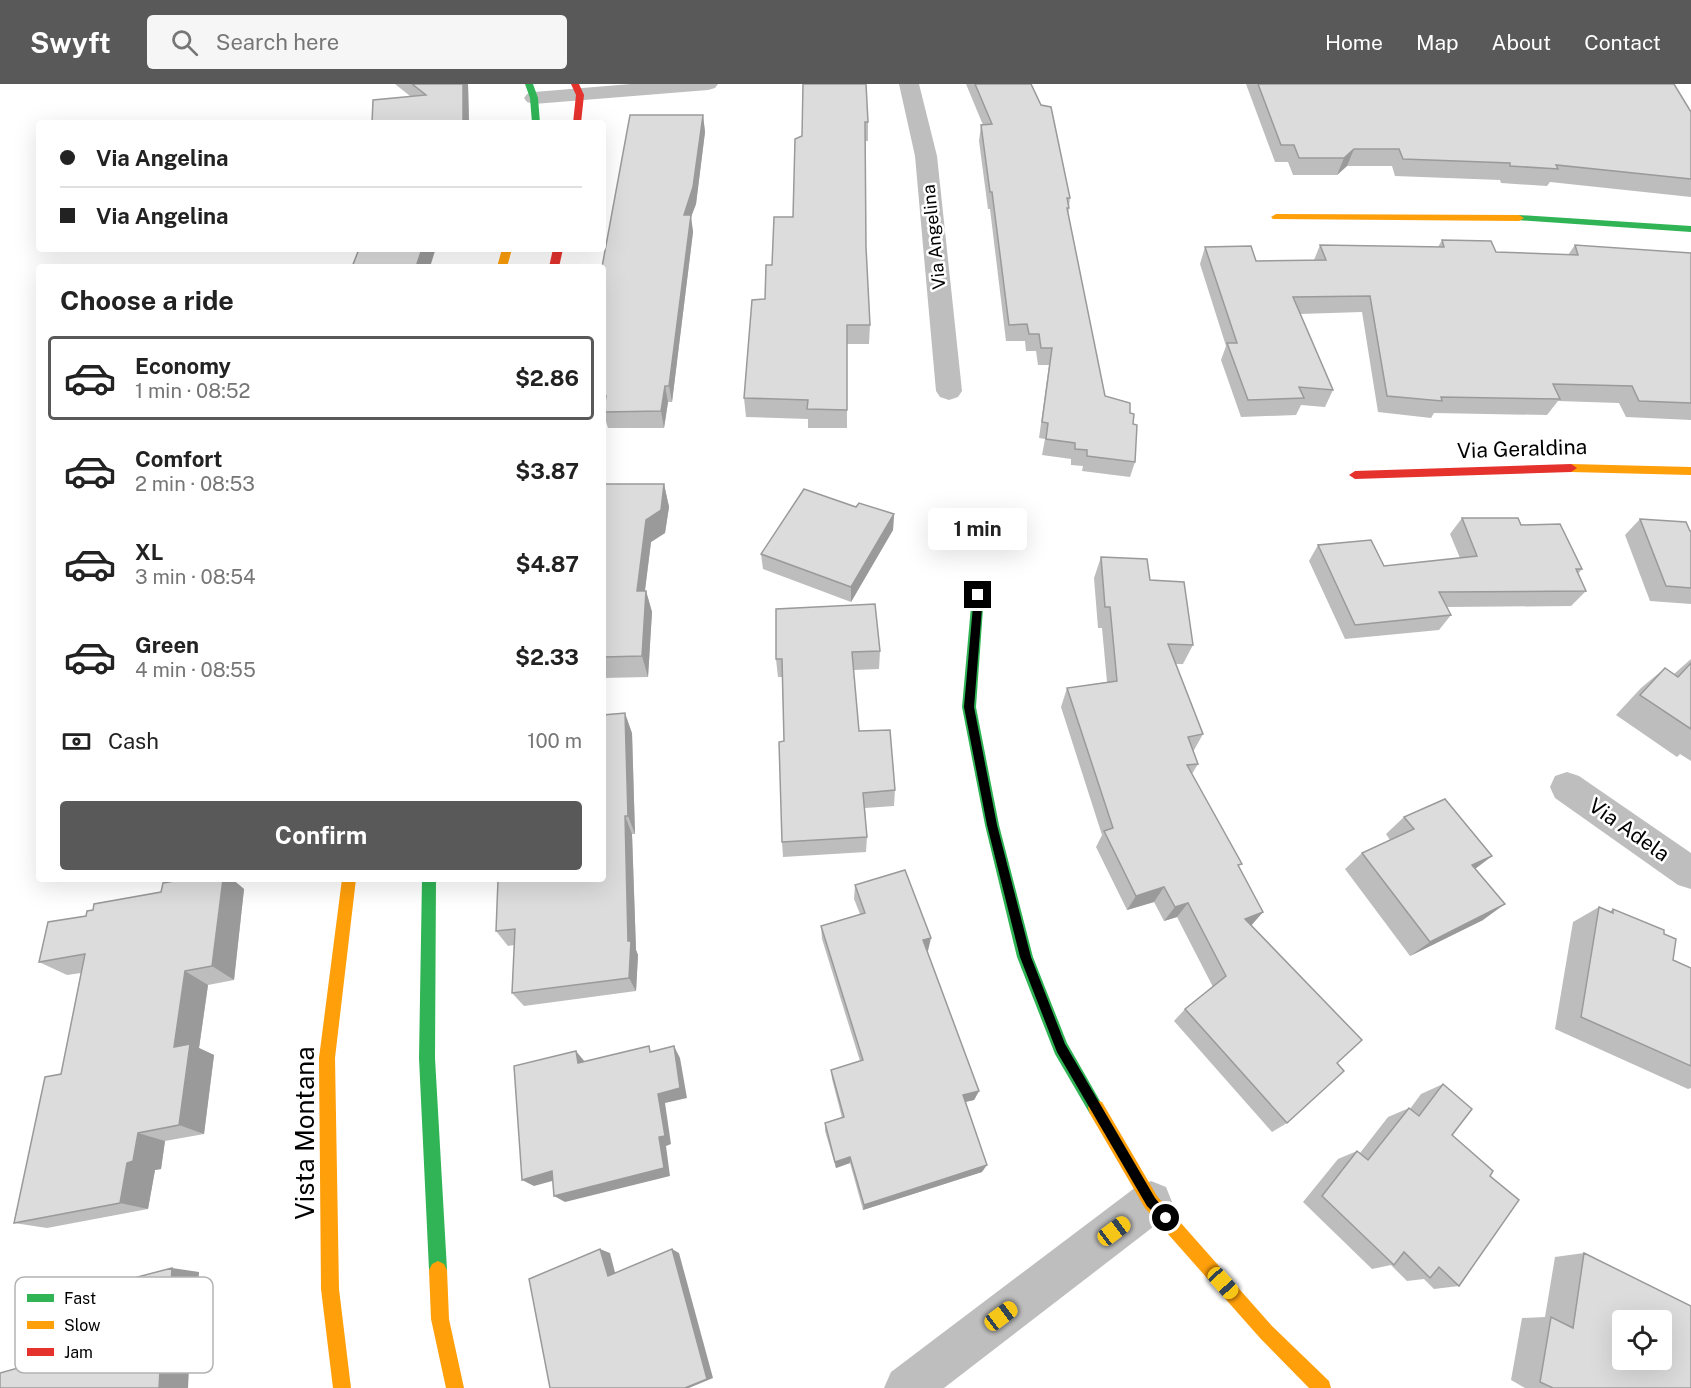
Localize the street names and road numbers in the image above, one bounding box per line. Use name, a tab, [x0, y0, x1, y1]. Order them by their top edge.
street label: Via Angelina	[918, 184, 949, 291]
street label: Via Geraldina	[1456, 434, 1588, 463]
street label: Via Adela	[1584, 793, 1675, 866]
street label: Vista Montana	[289, 1046, 320, 1220]

